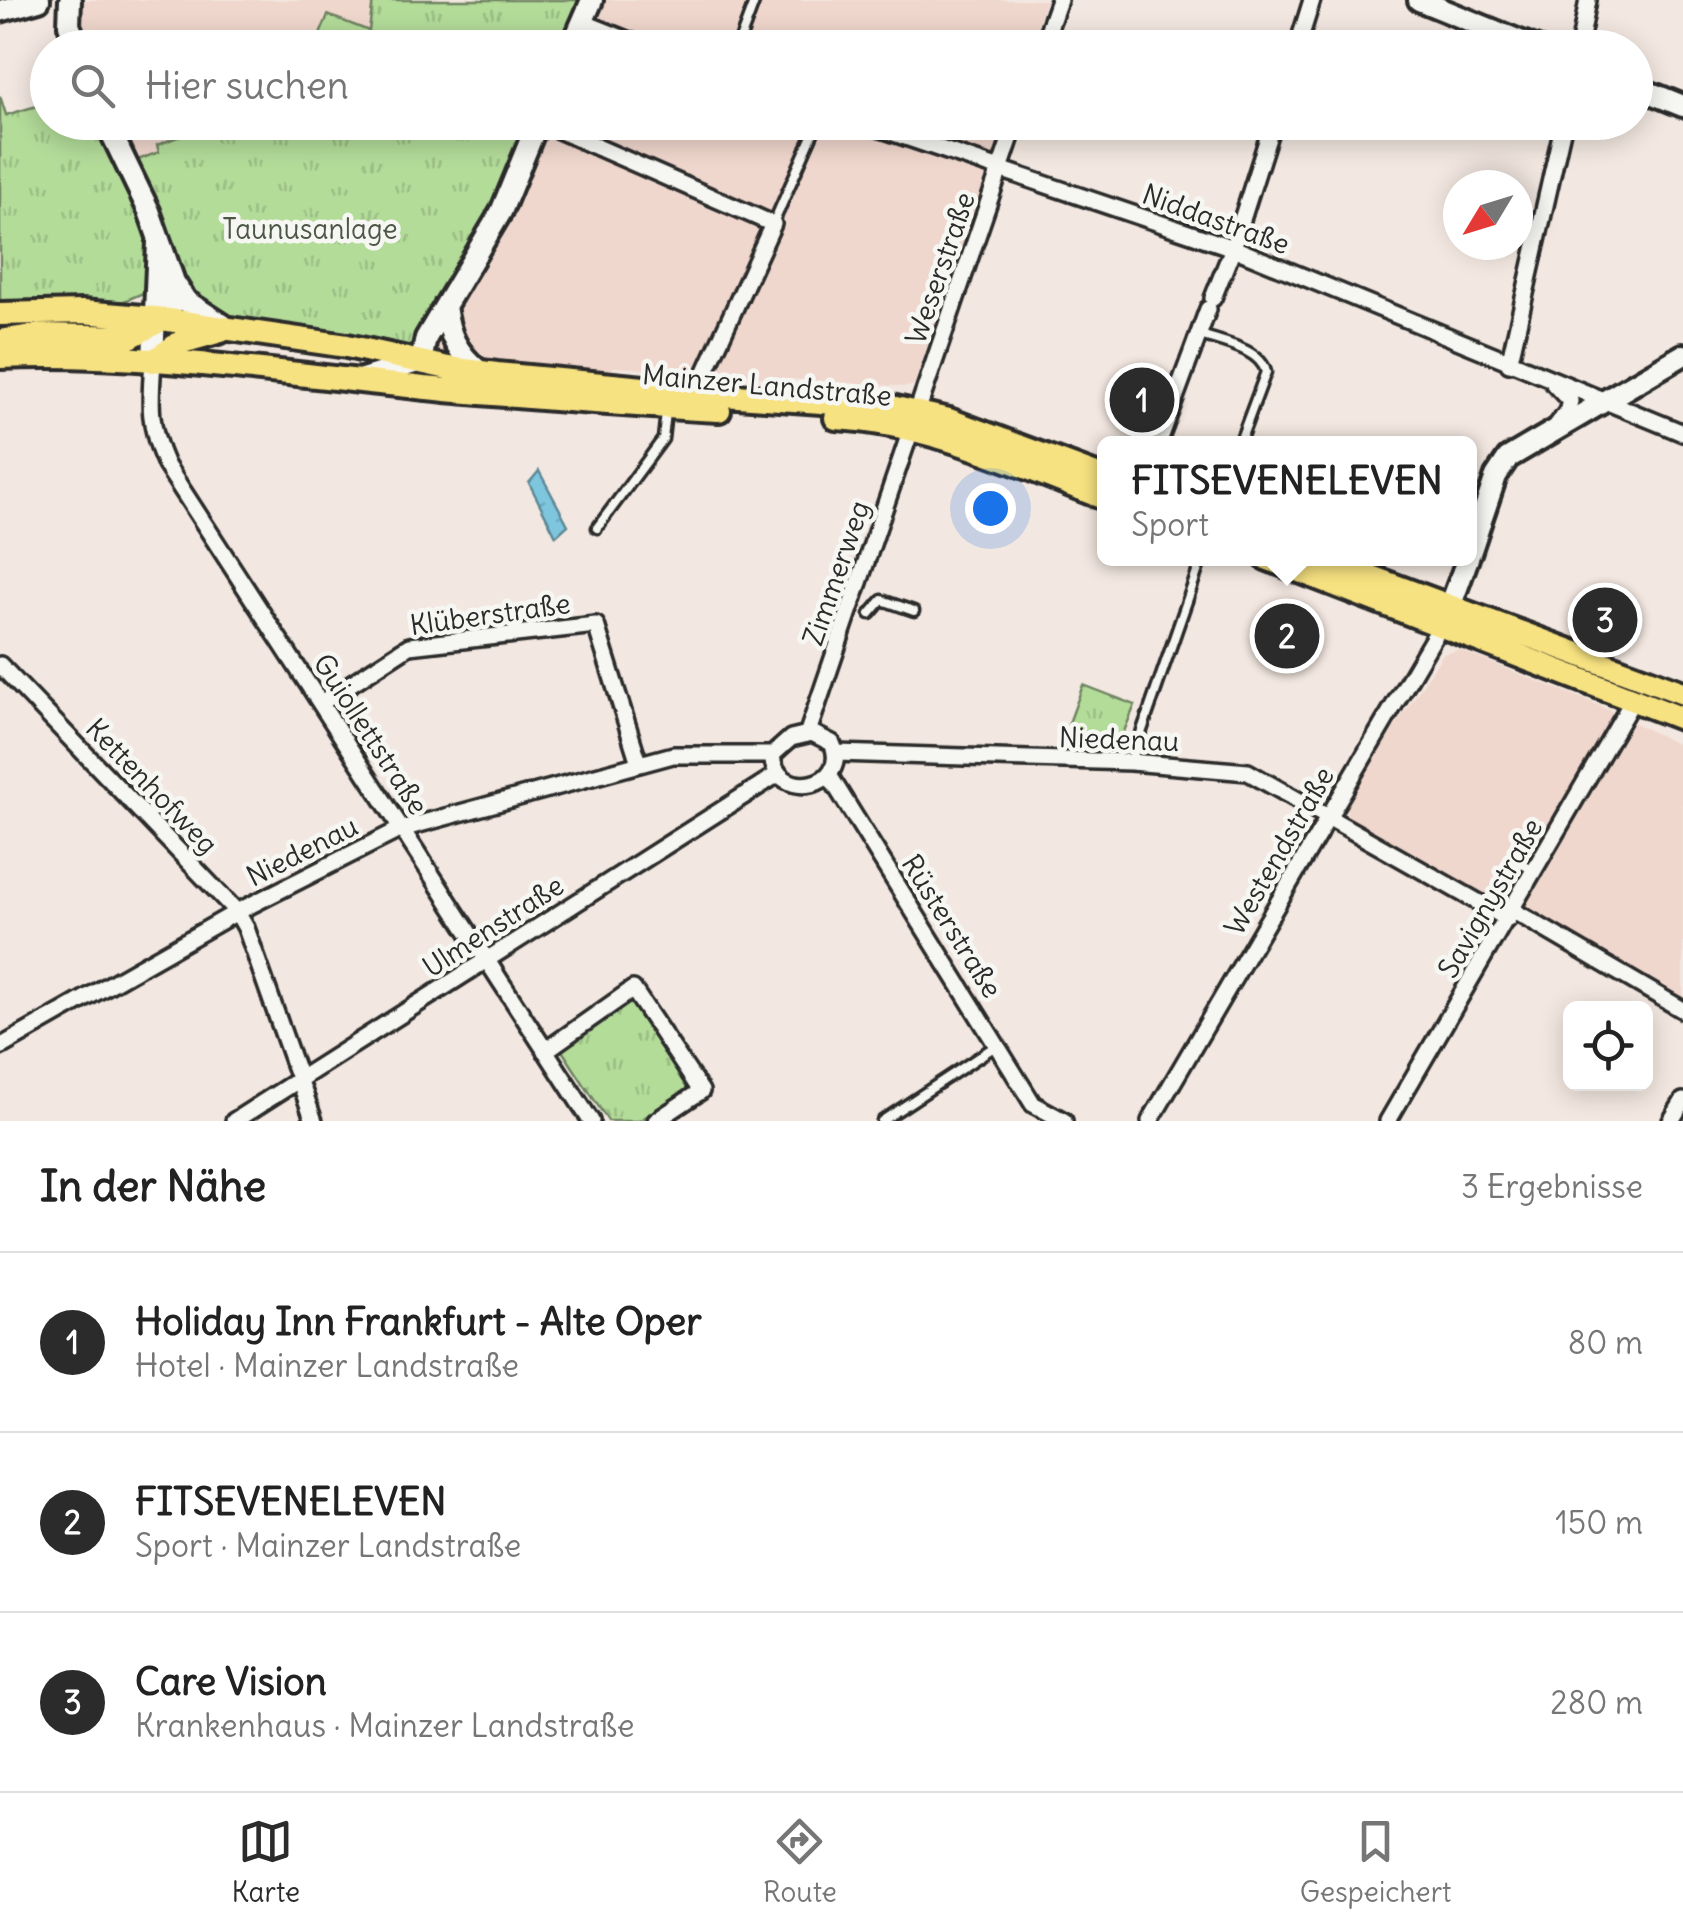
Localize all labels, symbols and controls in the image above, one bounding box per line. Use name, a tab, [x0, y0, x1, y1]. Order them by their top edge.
search box	[30, 30, 1653, 140]
icon: search	[65, 58, 120, 113]
text: Hier suchen	[145, 62, 349, 109]
north arrow	[1443, 170, 1533, 260]
street label: Niddastraße	[1137, 176, 1295, 262]
street label: Weserstraße	[897, 187, 983, 349]
park label: Taunusanlage	[222, 211, 398, 247]
street label: Mainzer Landstraße	[641, 356, 893, 414]
pin: 1	[1110, 362, 1174, 438]
popup	[1097, 436, 1477, 566]
text: FITSEVENELEVEN	[1131, 457, 1443, 504]
your location	[965, 483, 1016, 534]
street label: Zimmerweg	[794, 496, 878, 650]
text: Sport	[1131, 504, 1209, 545]
pin: 3	[1572, 582, 1638, 658]
street label: Klüberstraße	[408, 585, 572, 643]
pin: 2	[1254, 598, 1320, 674]
street label: Guiollettstraße	[306, 647, 436, 821]
street label: Kettenhofweg	[78, 710, 226, 862]
street label: Niedenau	[1058, 719, 1180, 759]
street label: Westendstraße	[1216, 760, 1342, 942]
street label: Niedenau	[240, 808, 364, 894]
street label: Savignystraße	[1430, 812, 1550, 984]
street label: Rüsterstraße	[894, 848, 1010, 1004]
street label: Ulmenstraße	[416, 867, 570, 985]
map controls	[1563, 1001, 1653, 1091]
button: locate	[1563, 1001, 1653, 1091]
text: In der Nähe	[40, 1160, 266, 1212]
text: 3 Ergebnisse	[1461, 1166, 1643, 1207]
text: Holiday Inn Frankfurt - Alte Oper	[135, 1298, 702, 1345]
text: 1	[66, 1322, 79, 1363]
text: 80 m	[1568, 1322, 1643, 1363]
text: Hotel · Mainzer Landstraße	[135, 1345, 519, 1386]
text: FITSEVENELEVEN	[135, 1478, 447, 1525]
text: 2	[64, 1502, 81, 1543]
text: 150 m	[1555, 1502, 1643, 1543]
text: Sport · Mainzer Landstraße	[135, 1525, 521, 1566]
text: Care Vision	[135, 1658, 327, 1705]
text: 3	[63, 1682, 82, 1723]
text: 280 m	[1550, 1682, 1643, 1723]
text: Krankenhaus · Mainzer Landstraße	[135, 1705, 634, 1746]
tab: Karte	[231, 1814, 300, 1910]
tab: Route	[763, 1814, 837, 1910]
tab: Gespeichert	[1300, 1814, 1452, 1910]

